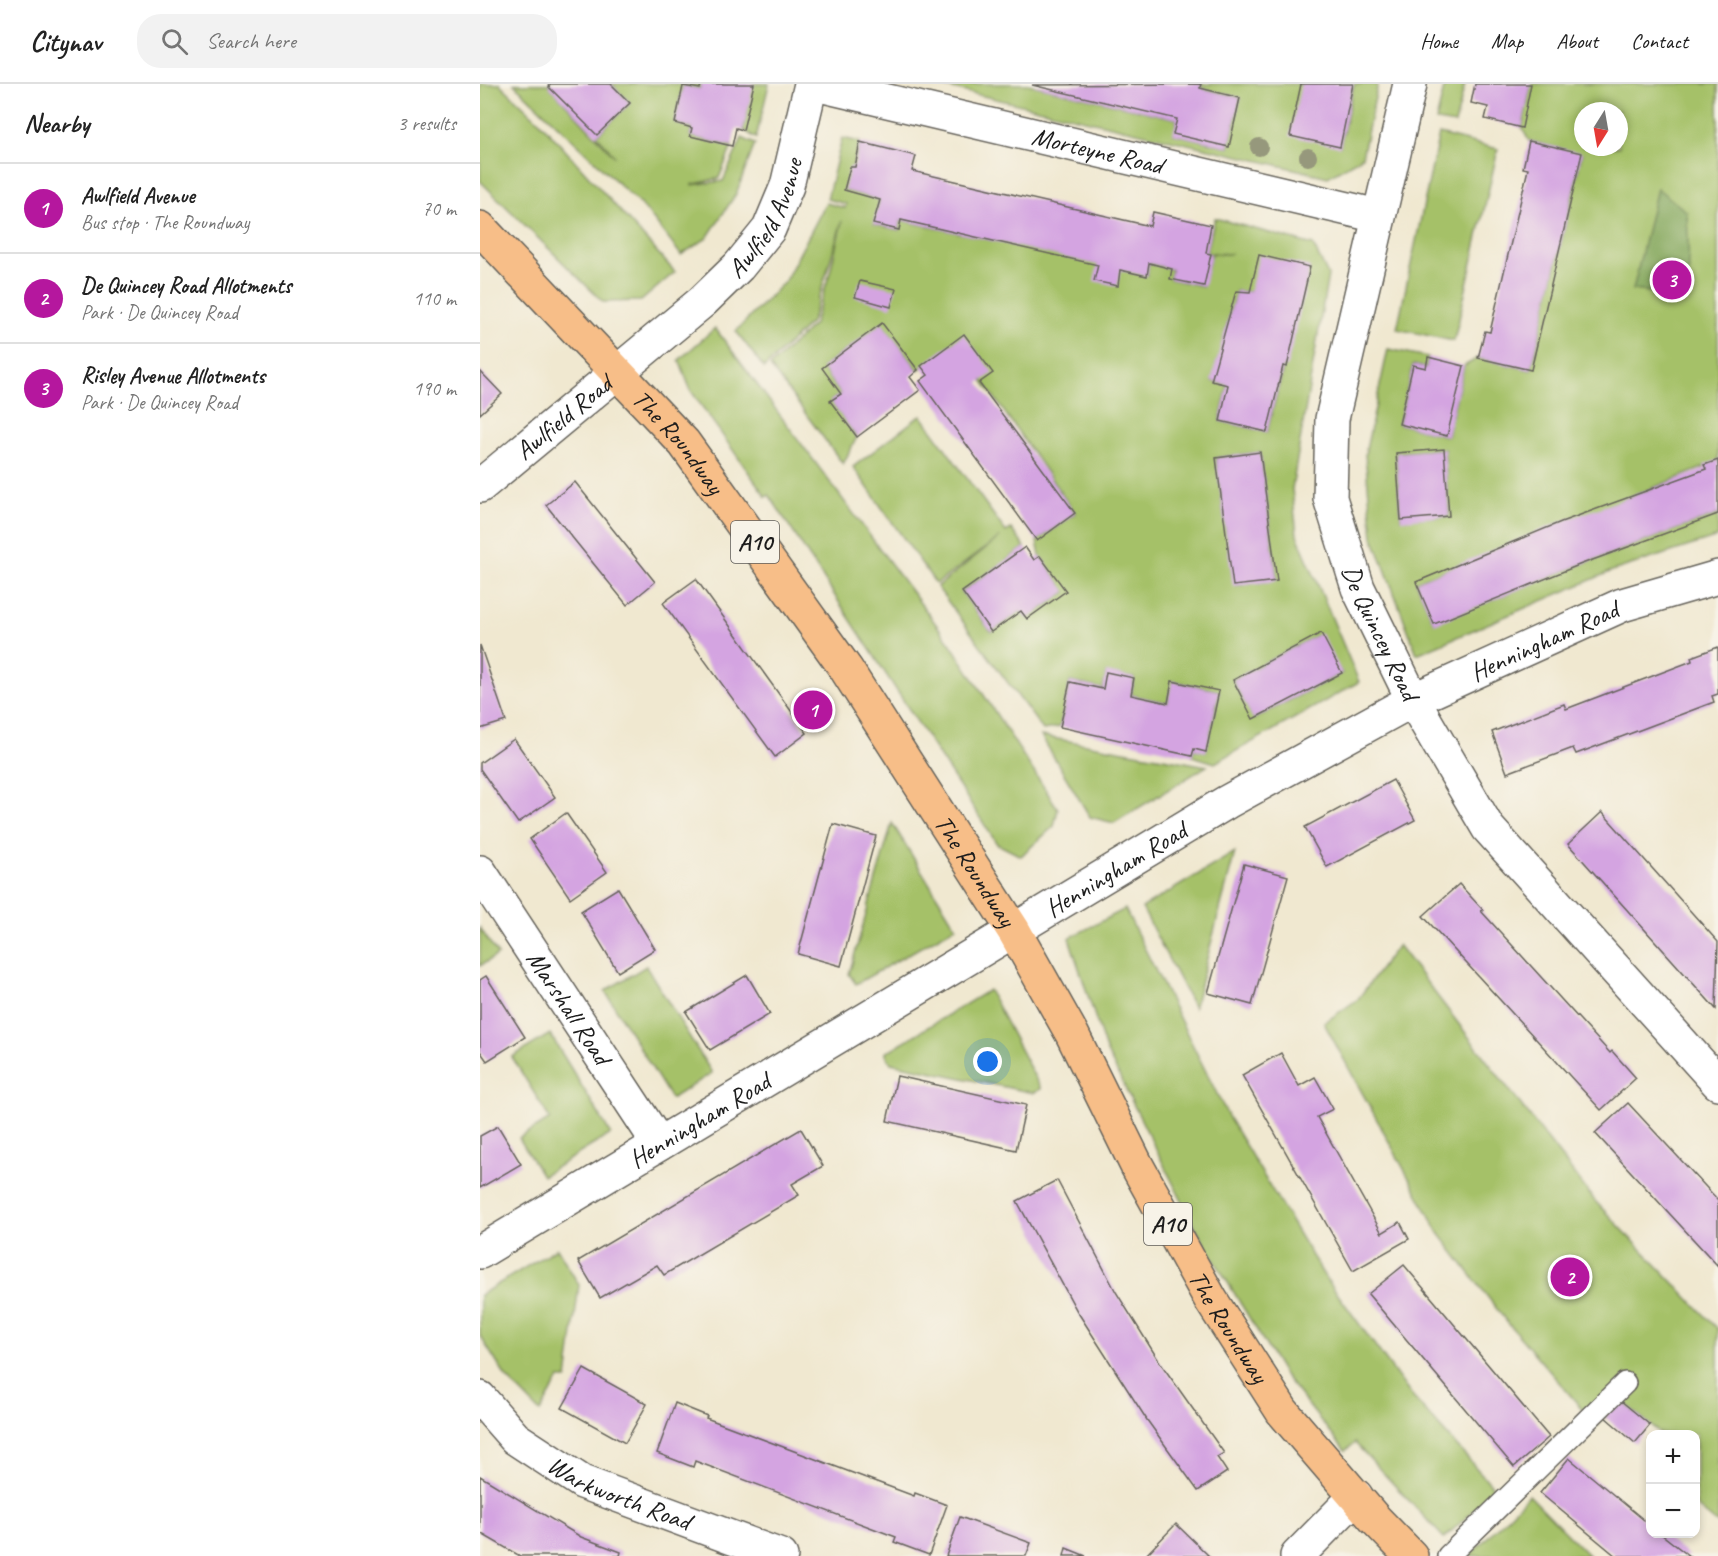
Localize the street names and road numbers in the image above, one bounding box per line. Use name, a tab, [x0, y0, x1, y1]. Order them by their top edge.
street label: Morteyne Road	[1029, 119, 1170, 183]
street label: Awlfield Avenue	[721, 153, 811, 285]
street label: Awlfield Road	[508, 365, 622, 467]
street label: The Roundway	[625, 383, 733, 503]
road number: A10	[731, 521, 779, 563]
street label: De Quincey Road	[1335, 561, 1428, 709]
street label: Henningham Road	[1465, 591, 1627, 689]
street label: The Roundway	[927, 809, 1024, 935]
street label: Henningham Road	[1039, 812, 1196, 925]
street label: Marshall Road	[519, 944, 620, 1074]
street label: Henningham Road	[623, 1063, 779, 1176]
road number: A10	[1144, 1203, 1192, 1245]
street label: The Roundway	[1181, 1265, 1277, 1391]
street label: Warkworth Road	[541, 1448, 699, 1539]

